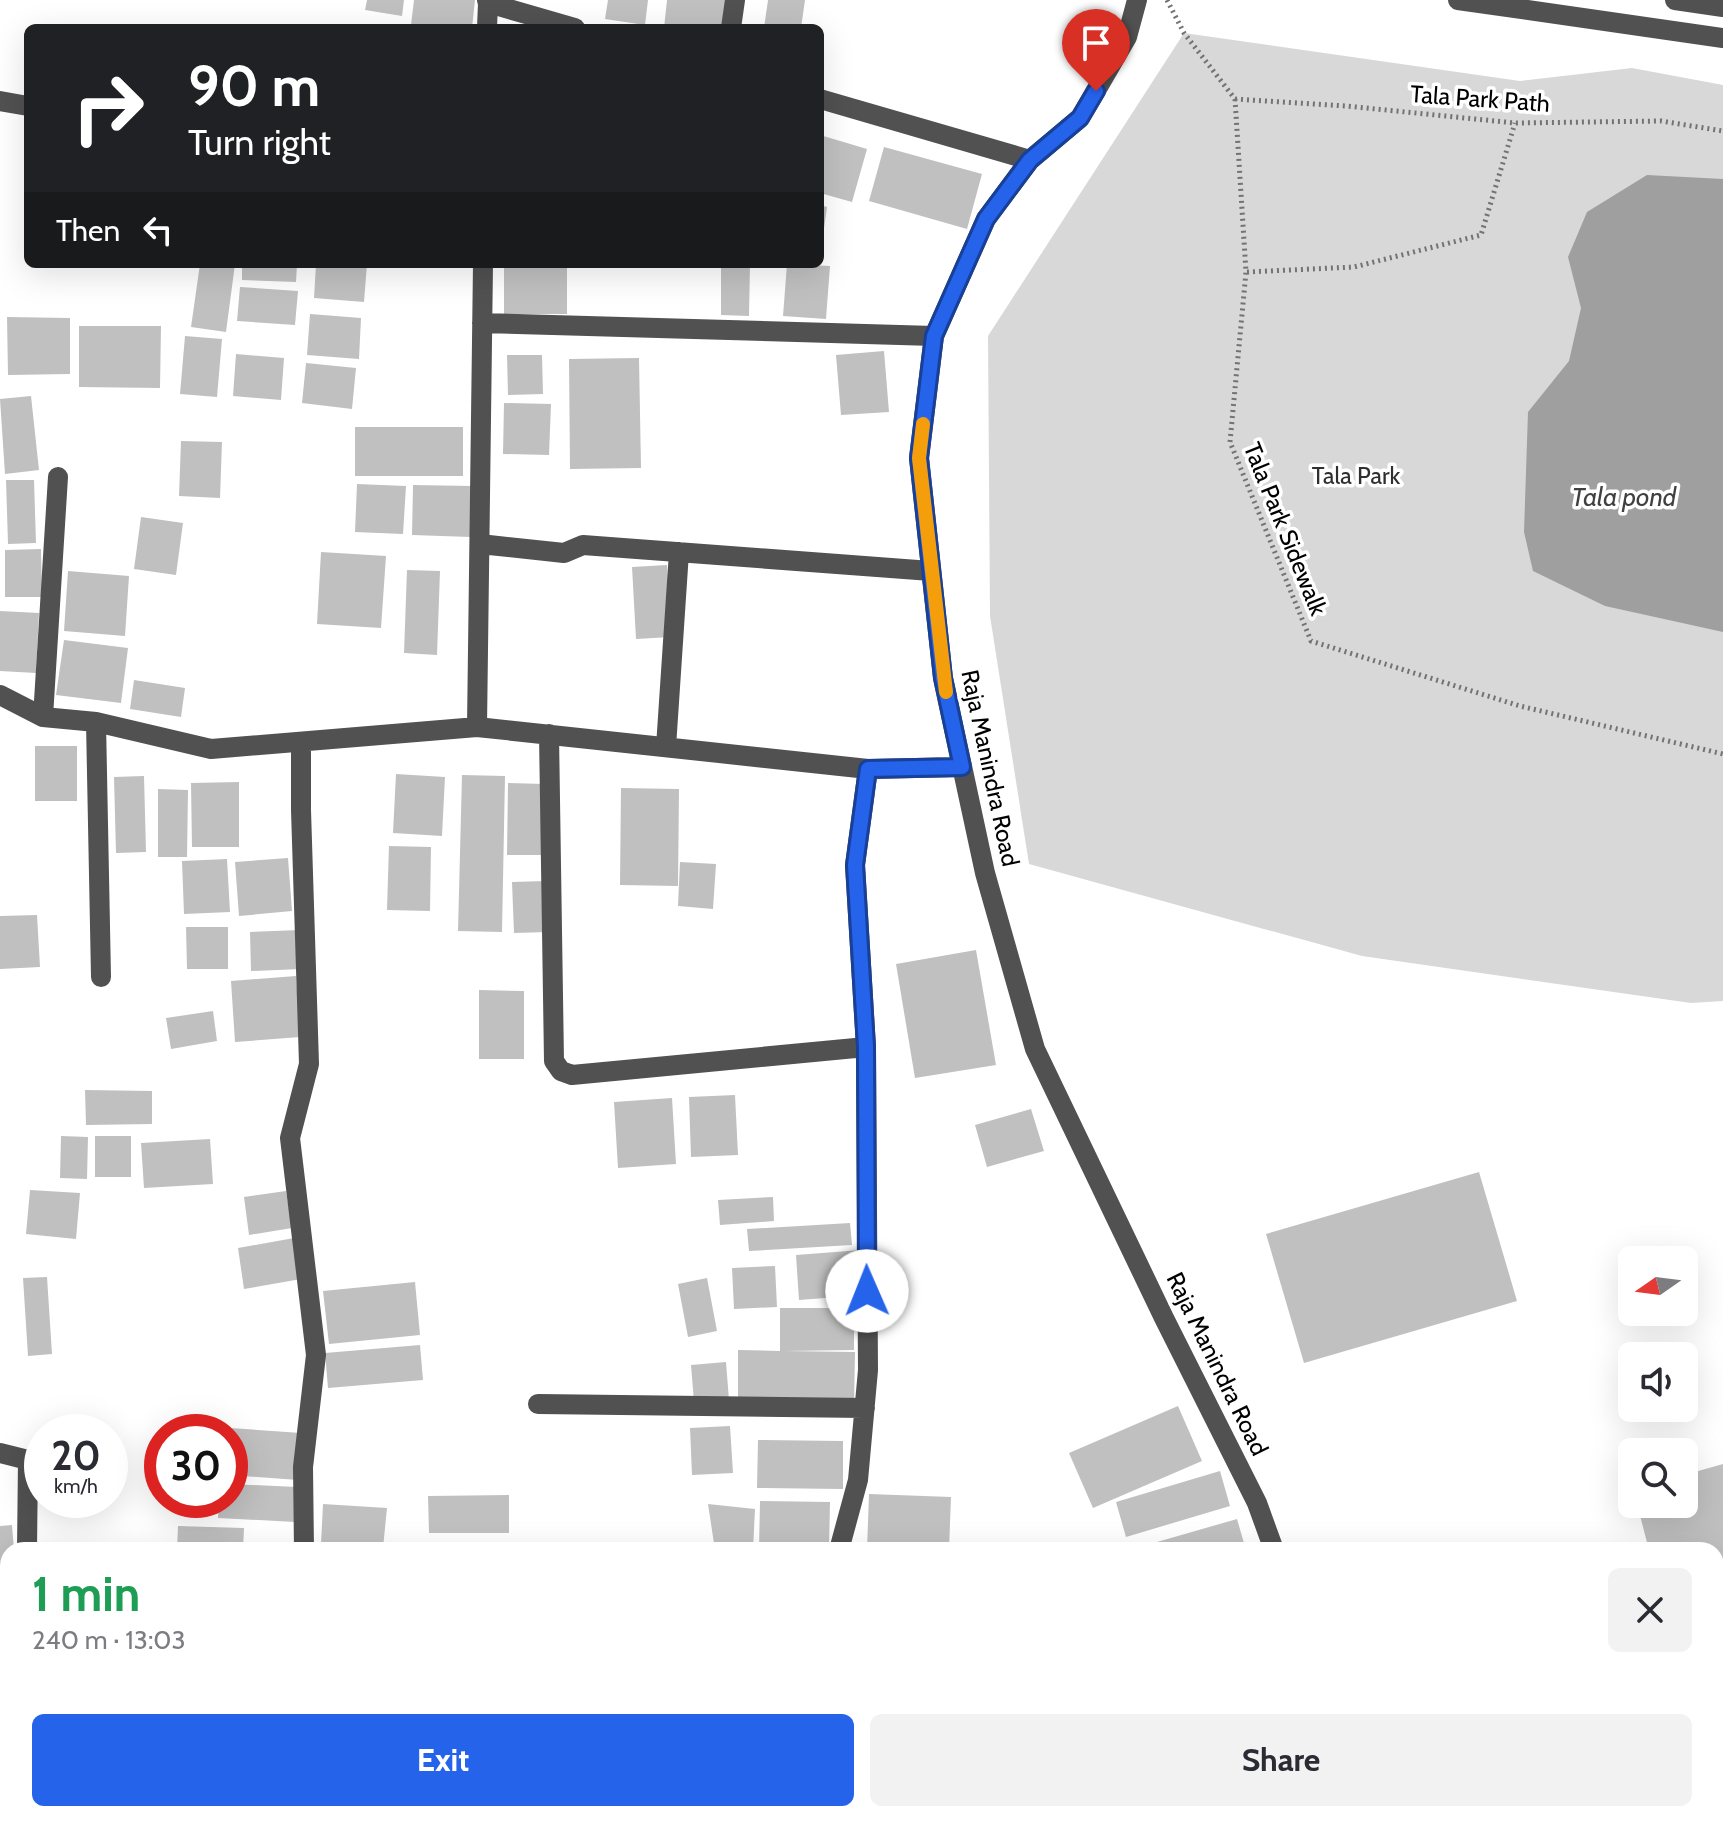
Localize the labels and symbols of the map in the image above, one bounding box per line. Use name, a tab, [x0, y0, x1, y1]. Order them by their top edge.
pin	[1062, 9, 1130, 91]
street label: Tala Park Path	[1409, 79, 1551, 118]
street label: Tala Park Sidewalk	[1238, 438, 1333, 620]
park label: Tala Park	[1312, 461, 1401, 490]
water label: Tala pond	[1572, 481, 1678, 513]
street label: Raja Manindra Road	[955, 667, 1026, 869]
north arrow	[1618, 1246, 1698, 1326]
position arrow	[825, 1249, 909, 1333]
street label: Raja Manindra Road	[1160, 1267, 1274, 1460]
speed limit sign: 30	[144, 1414, 248, 1518]

